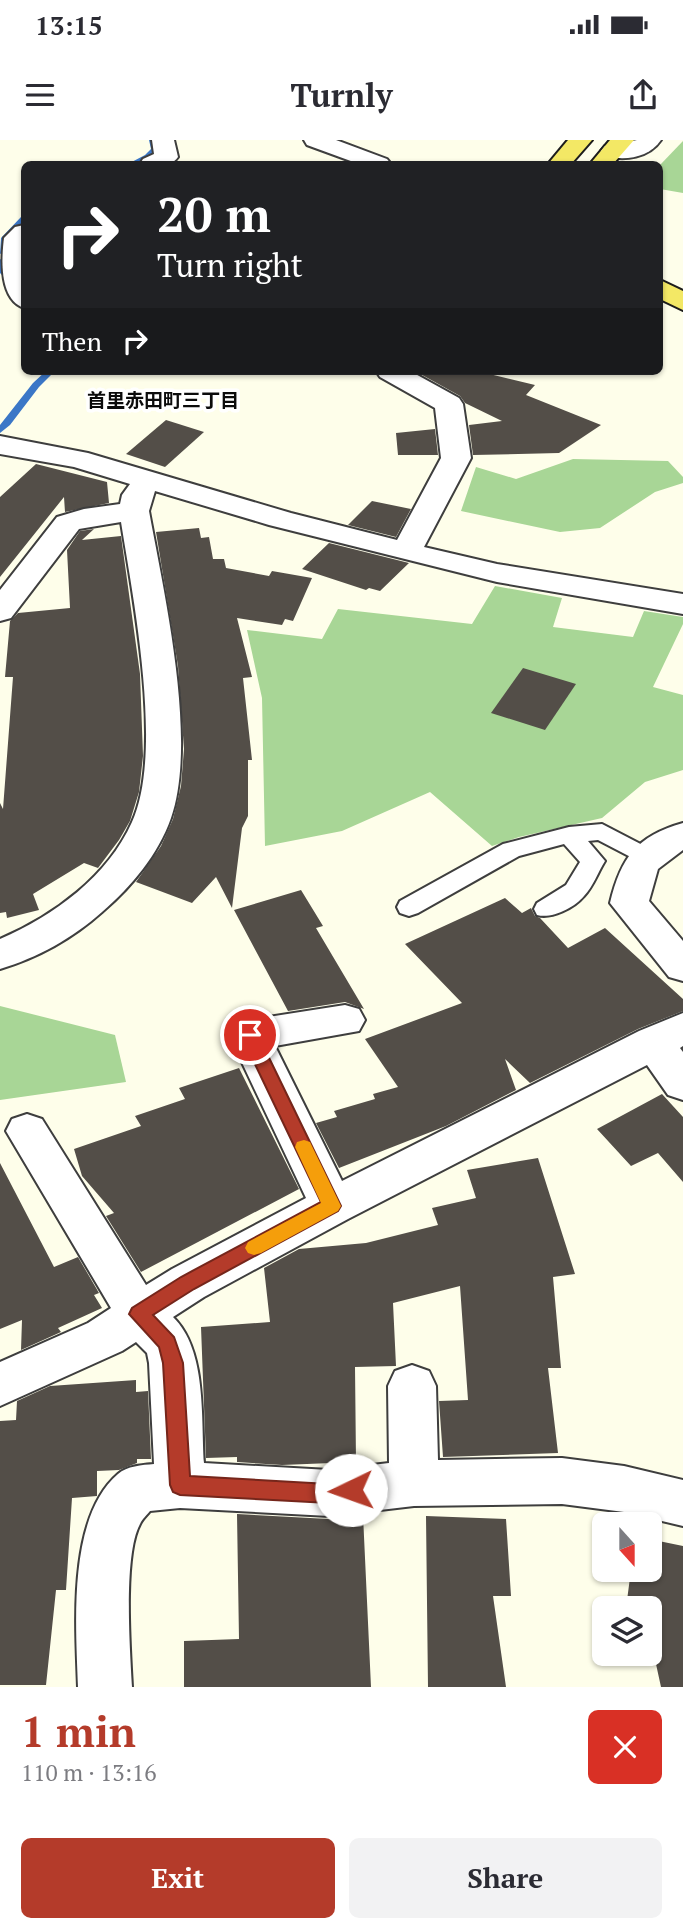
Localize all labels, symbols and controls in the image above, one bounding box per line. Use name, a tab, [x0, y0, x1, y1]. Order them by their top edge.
text: 13:15	[35, 8, 103, 42]
text: Turnly	[290, 74, 393, 116]
icon: menu	[21, 76, 59, 114]
icon: share	[624, 76, 662, 114]
text: 20 m	[157, 181, 271, 246]
icon: right	[42, 189, 133, 280]
text: Turn right	[157, 244, 303, 286]
icon: right	[116, 322, 154, 360]
text: Then	[42, 324, 102, 358]
district label: 首里赤田町三丁目	[87, 387, 239, 412]
pin	[220, 1005, 280, 1065]
icon: arrive	[231, 1016, 269, 1054]
position arrow	[314, 1453, 388, 1527]
north arrow	[592, 1512, 662, 1582]
map controls	[592, 1512, 662, 1666]
button: layers	[592, 1596, 662, 1666]
text: 1 min	[21, 1703, 136, 1759]
button: close	[588, 1710, 662, 1784]
text: 110 m · 13:16	[21, 1757, 156, 1788]
button: Exit	[21, 1838, 335, 1918]
button: Share	[349, 1838, 662, 1918]

